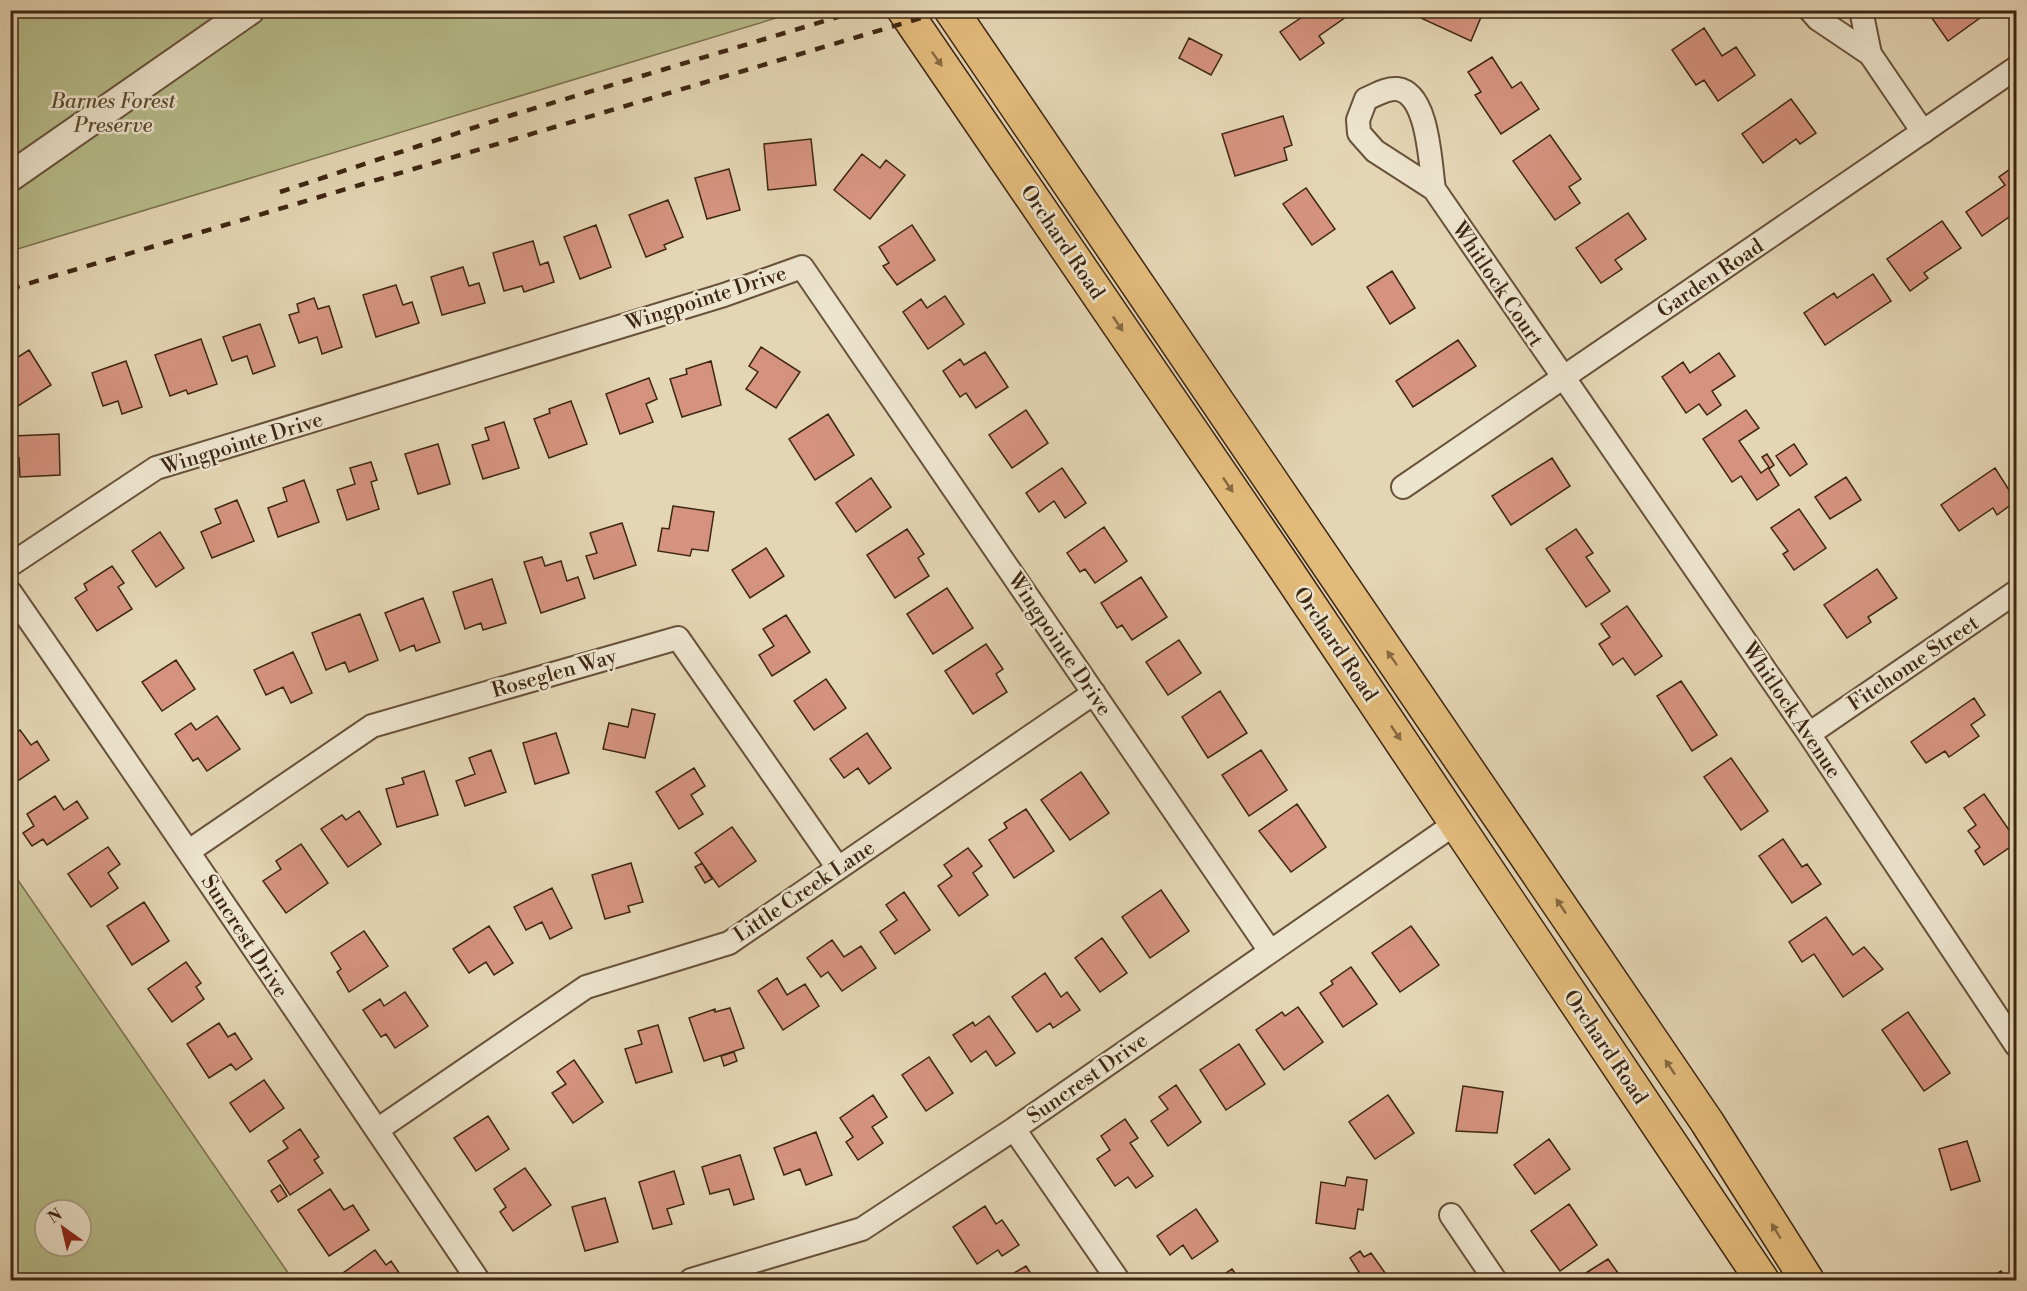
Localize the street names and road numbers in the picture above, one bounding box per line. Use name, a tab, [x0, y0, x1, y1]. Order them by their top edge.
street label: Orchard Road	[1014, 180, 1110, 305]
street label: Whitlock Court	[1445, 216, 1549, 352]
street label: Garden Road	[1652, 234, 1769, 324]
street label: Wingpointe Drive	[622, 261, 790, 338]
street label: Wingpointe Drive	[157, 407, 326, 481]
street label: Wingpointe Drive	[1001, 567, 1117, 721]
street label: Orchard Road	[1287, 582, 1383, 707]
street label: Fitchome Street	[1843, 610, 1985, 717]
street label: Whitlock Avenue	[1735, 637, 1846, 784]
street label: Roseglen Way	[489, 643, 621, 704]
street label: Little Creek Lane	[729, 835, 880, 949]
street label: Suncrest Drive	[195, 870, 294, 1003]
street label: Orchard Road	[1557, 985, 1653, 1110]
street label: Suncrest Drive	[1022, 1028, 1153, 1130]

